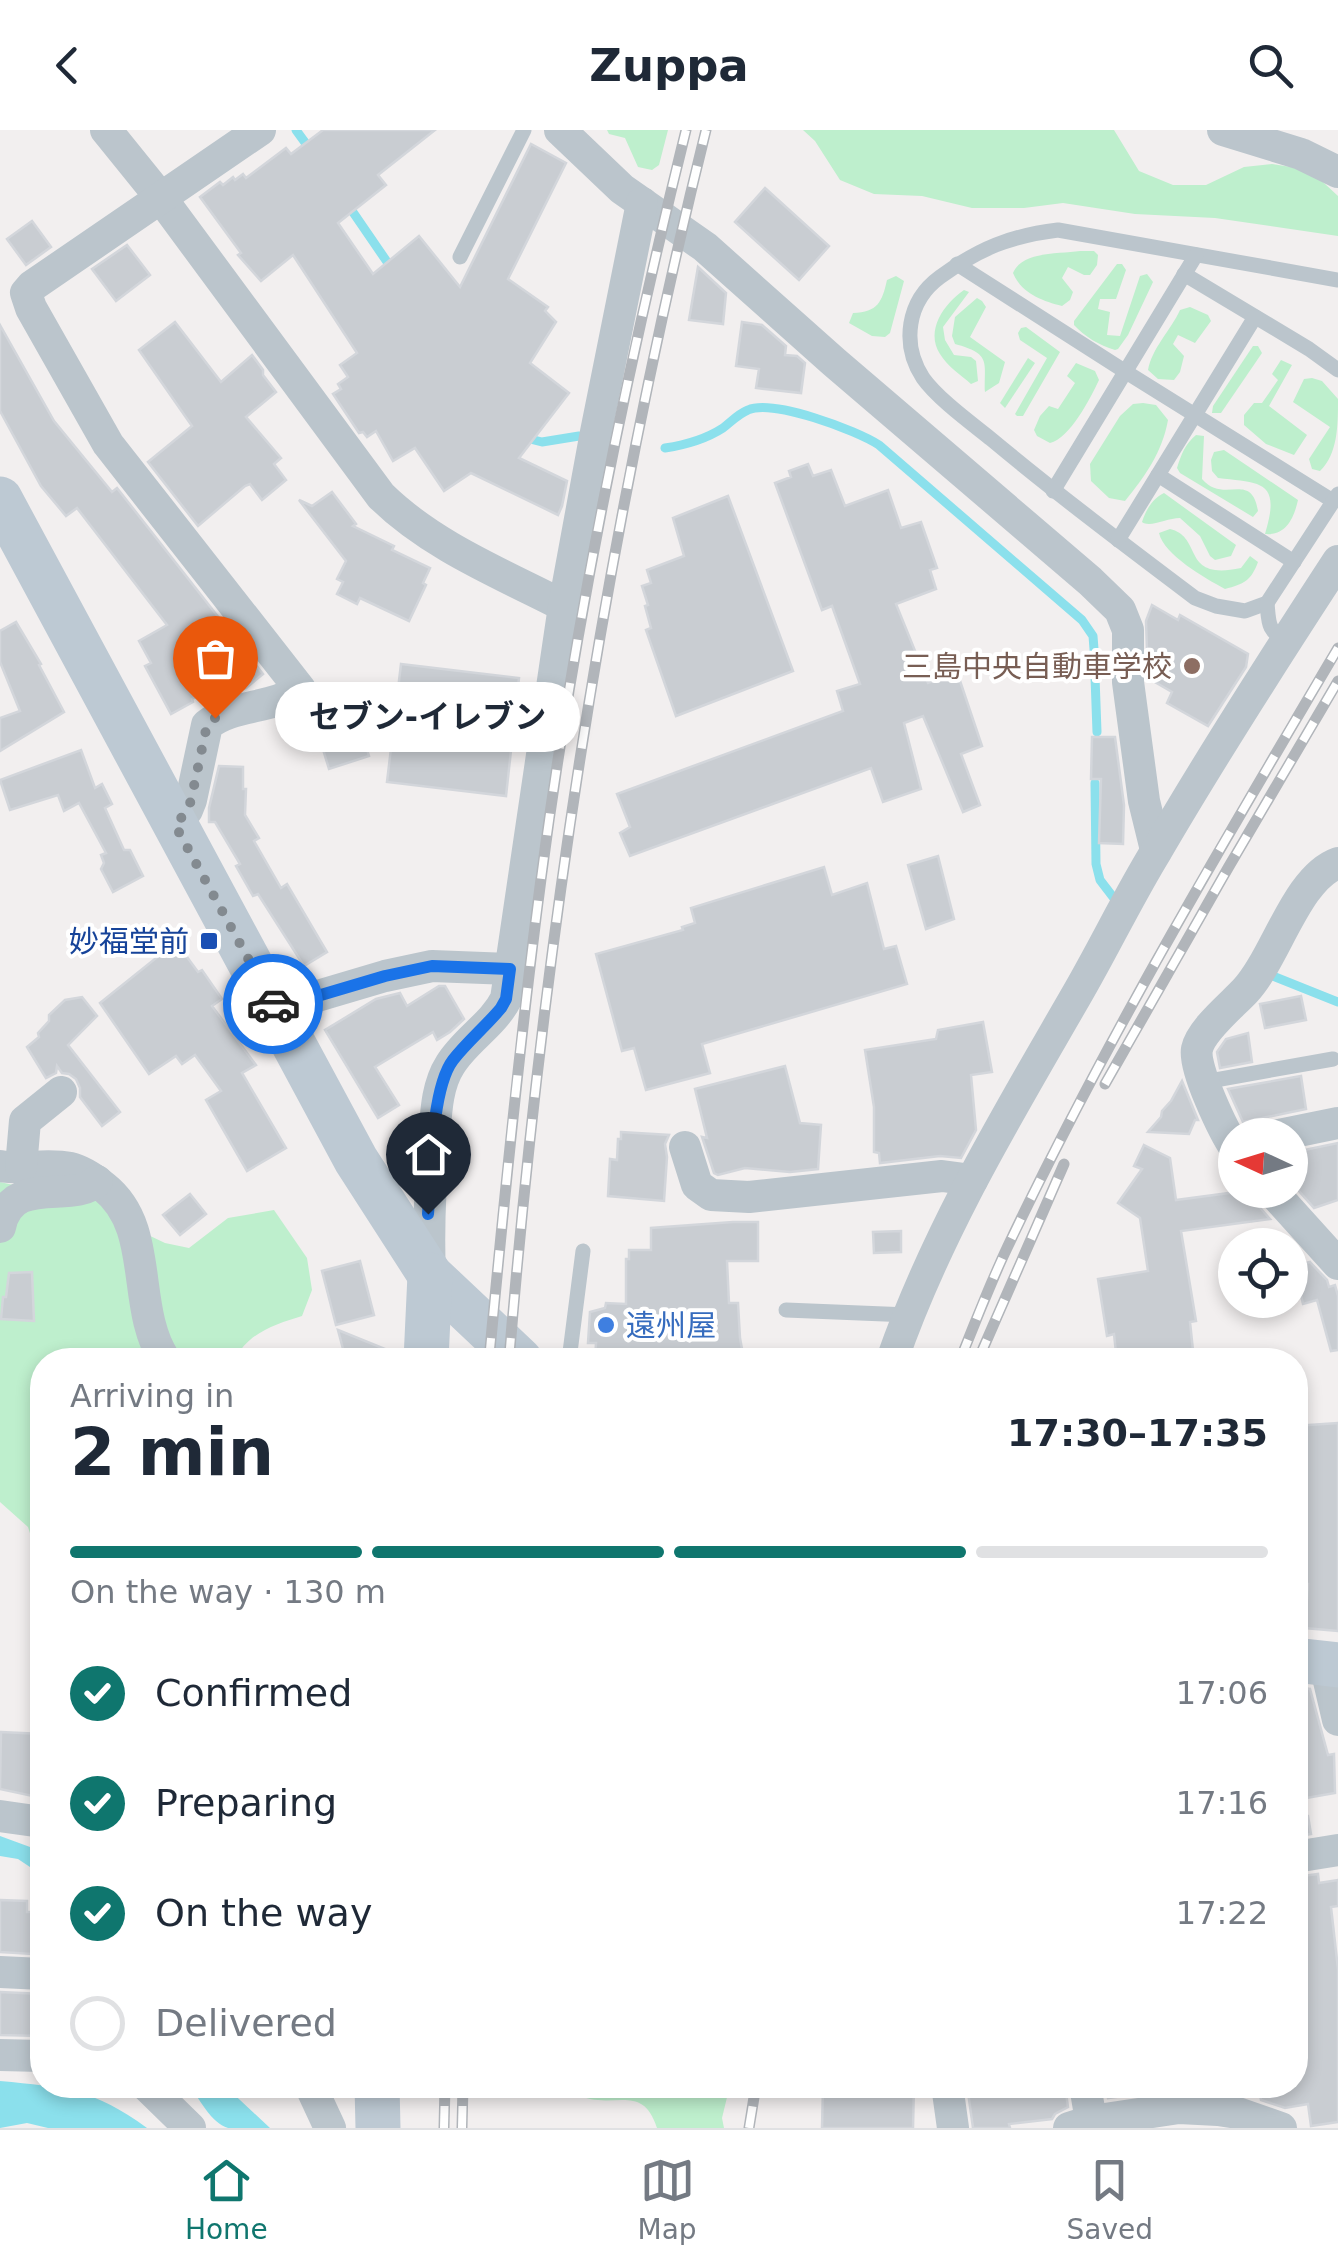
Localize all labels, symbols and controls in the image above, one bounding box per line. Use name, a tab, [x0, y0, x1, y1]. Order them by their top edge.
icon: back	[40, 38, 95, 93]
icon: search	[1243, 38, 1298, 93]
text: Zuppa	[589, 39, 749, 92]
pin	[173, 616, 258, 719]
icon: bag	[188, 631, 243, 686]
place label: 三島中央自動車学校	[902, 649, 1172, 684]
marker: 三島中央自動車学校	[1181, 655, 1203, 677]
callout: セブン-イレブン	[275, 683, 580, 753]
text: セブン-イレブン	[309, 698, 546, 736]
place label: 妙福堂前	[69, 924, 189, 959]
marker: 妙福堂前	[198, 930, 220, 952]
courier	[223, 954, 323, 1054]
icon: car	[246, 977, 301, 1032]
pin	[386, 1112, 471, 1215]
north arrow	[1218, 1118, 1308, 1208]
map controls	[1218, 1118, 1308, 1318]
icon: home	[401, 1127, 456, 1182]
button: locate	[1218, 1228, 1308, 1318]
place label: 遠州屋	[626, 1308, 716, 1343]
marker: 遠州屋	[595, 1314, 617, 1336]
text: Arriving in	[70, 1377, 234, 1415]
text: 17:30–17:35	[1007, 1411, 1268, 1455]
text: 2 min	[70, 1415, 274, 1490]
text: On the way · 130 m	[70, 1573, 386, 1611]
icon: check	[70, 1666, 125, 1721]
text: Confirmed	[155, 1671, 352, 1715]
text: 17:06	[1176, 1674, 1268, 1712]
icon: check	[70, 1776, 125, 1831]
text: Preparing	[155, 1781, 337, 1825]
text: 17:16	[1176, 1784, 1268, 1822]
icon: check	[70, 1886, 125, 1941]
text: On the way	[155, 1891, 372, 1935]
text: 17:22	[1176, 1894, 1268, 1932]
text: Delivered	[155, 2001, 337, 2045]
tab: Home	[185, 2153, 268, 2246]
tab: Map	[638, 2153, 697, 2246]
tab: Saved	[1067, 2153, 1153, 2246]

